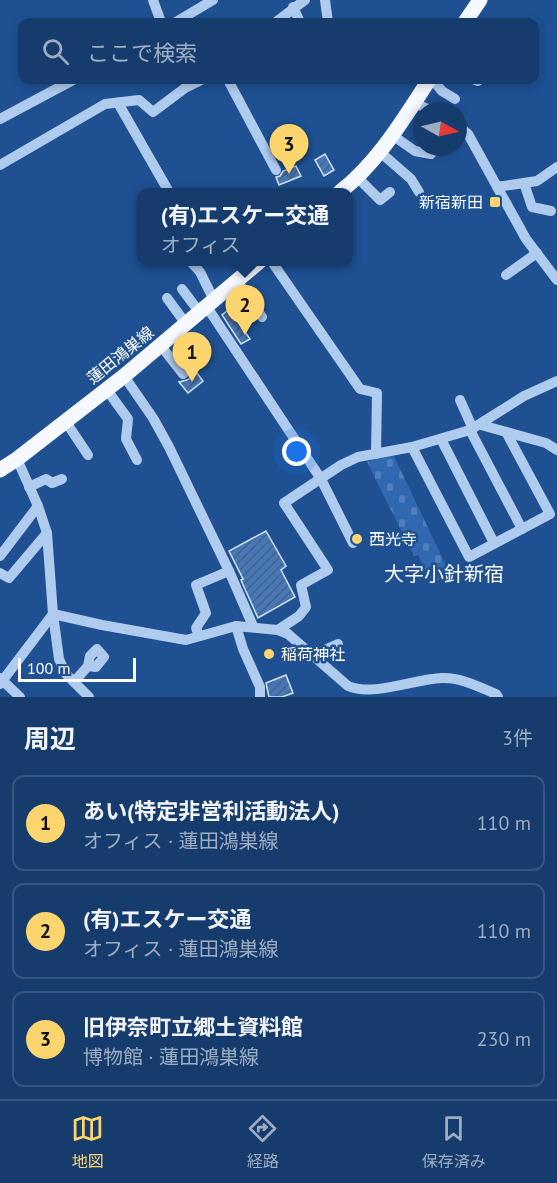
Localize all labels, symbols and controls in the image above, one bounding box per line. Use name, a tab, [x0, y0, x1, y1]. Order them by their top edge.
search box	[18, 18, 539, 84]
icon: search	[39, 35, 72, 68]
text: ここで検索	[87, 39, 197, 67]
north arrow	[413, 102, 467, 156]
pin: 3	[270, 124, 308, 174]
popup	[137, 188, 353, 266]
place label: 新宿新田	[419, 192, 483, 212]
marker: 新宿新田	[488, 195, 502, 209]
text: (有)エスケー交通	[161, 201, 329, 229]
text: オフィス	[161, 232, 240, 258]
pin: 2	[226, 286, 264, 335]
street label: 蓮田鴻巣線	[83, 322, 157, 388]
pin: 1	[172, 332, 212, 382]
your location	[282, 437, 311, 466]
place label: 西光寺	[369, 529, 417, 549]
marker: 西光寺	[350, 532, 364, 546]
district label: 大字小針新宿	[384, 561, 504, 587]
place label: 稲荷神社	[281, 644, 345, 664]
marker: 稲荷神社	[262, 647, 276, 661]
scale bar	[18, 655, 136, 682]
text: 100 m	[27, 658, 70, 678]
text: 周辺	[24, 722, 76, 755]
text: 3件	[502, 725, 533, 751]
text: あい(特定非営利活動法人)	[83, 797, 339, 825]
text: 1	[40, 810, 51, 836]
text: 110 m	[477, 810, 531, 836]
text: オフィス · 蓮田鴻巣線	[83, 828, 279, 854]
text: (有)エスケー交通	[83, 905, 251, 933]
text: 2	[40, 918, 51, 944]
text: 110 m	[477, 918, 531, 944]
text: オフィス · 蓮田鴻巣線	[83, 936, 279, 962]
text: 旧伊奈町立郷土資料館	[83, 1013, 303, 1041]
text: 3	[40, 1026, 51, 1052]
text: 230 m	[477, 1026, 531, 1052]
text: 博物館 · 蓮田鴻巣線	[83, 1044, 259, 1070]
tab: 地図	[71, 1112, 104, 1172]
tab: 経路	[246, 1112, 279, 1172]
tab: 保存済み	[422, 1112, 486, 1172]

